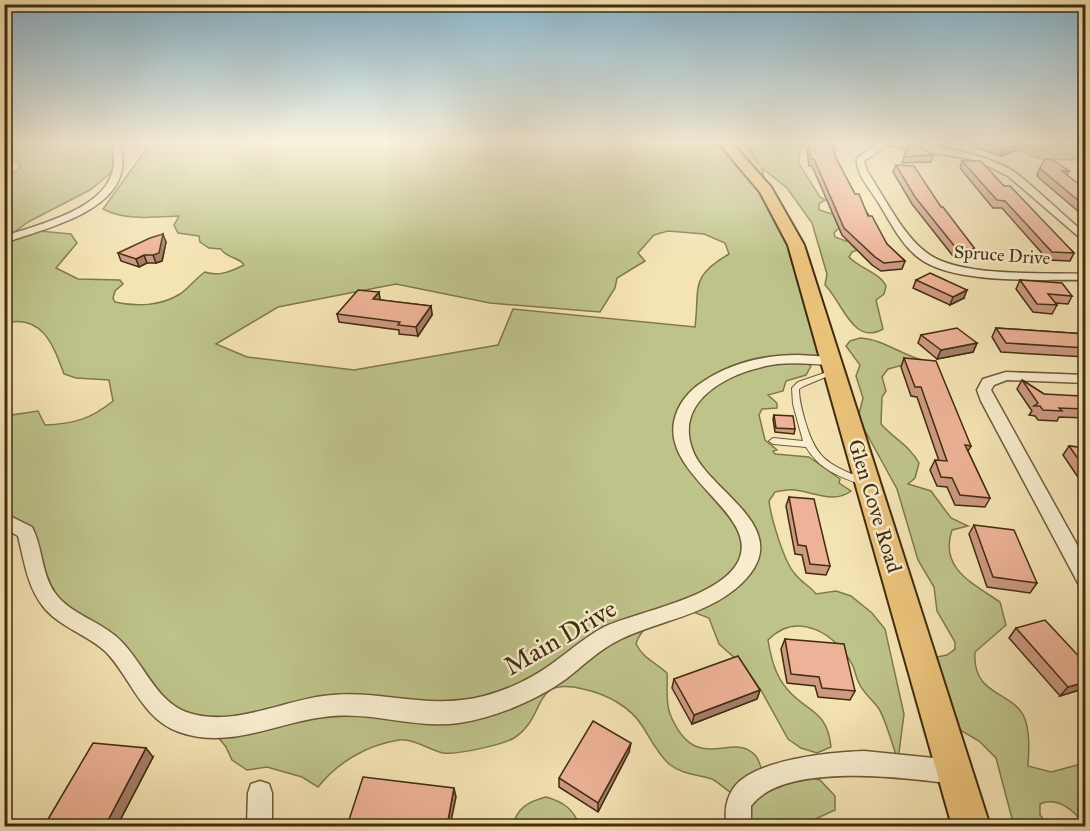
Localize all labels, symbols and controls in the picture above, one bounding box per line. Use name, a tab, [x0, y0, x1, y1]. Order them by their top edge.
street label: Spruce Drive	[953, 241, 1051, 269]
street label: Glen Cove Road	[842, 436, 908, 576]
street label: Main Drive	[498, 592, 622, 682]

